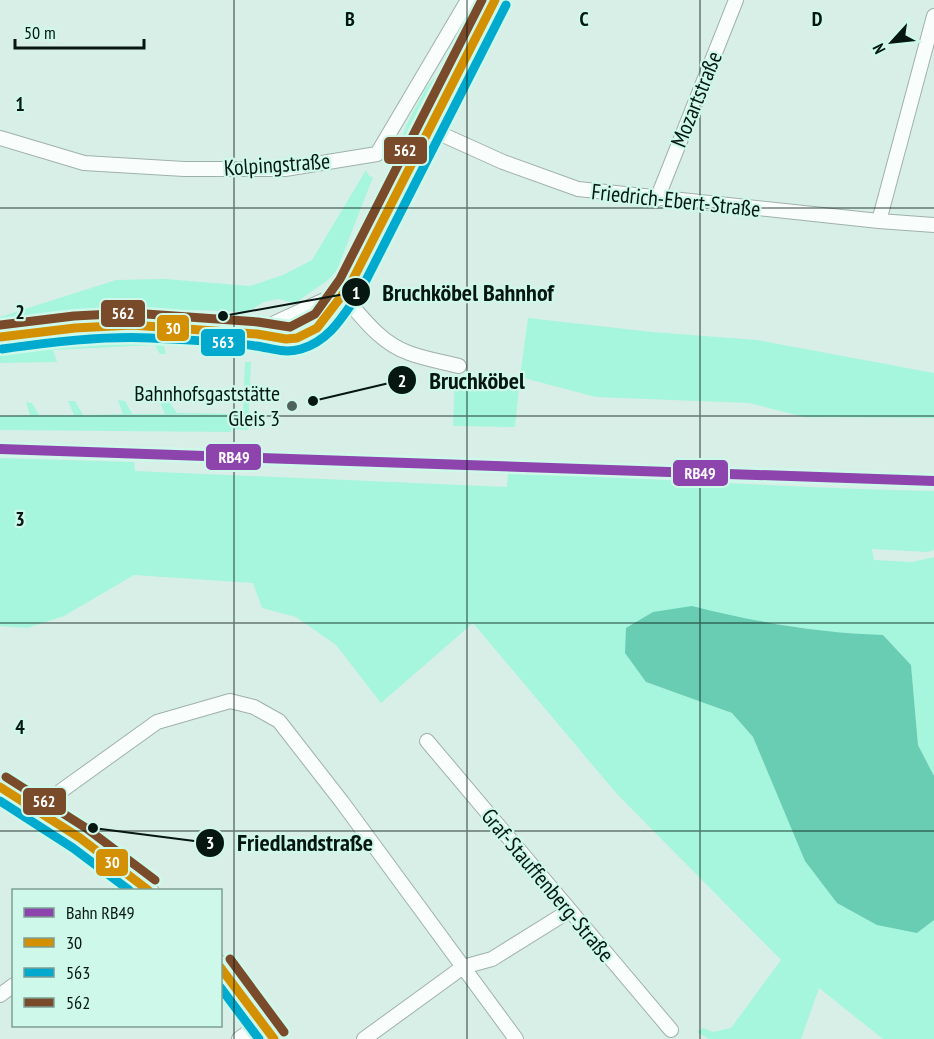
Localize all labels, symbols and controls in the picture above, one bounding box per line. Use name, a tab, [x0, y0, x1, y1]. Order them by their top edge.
text: B	[345, 6, 355, 32]
text: C	[579, 6, 589, 32]
text: D	[812, 6, 823, 32]
scale bar	[15, 12, 144, 50]
north arrow	[862, 12, 922, 72]
text: 50 m	[24, 21, 56, 44]
text: N	[868, 40, 890, 57]
street label: Mozartstraße	[664, 47, 728, 151]
text: 1	[15, 91, 25, 117]
line badge: 562	[383, 136, 428, 165]
text: 562	[394, 140, 416, 160]
street label: Kolpingstraße	[223, 146, 331, 182]
street label: Friedrich-Ebert-Straße	[590, 177, 762, 223]
callout: Bruchköbel Bahnhof	[341, 271, 566, 313]
text: Bruchköbel Bahnhof	[382, 277, 555, 308]
text: 1	[352, 281, 360, 304]
text: 2	[15, 299, 25, 325]
line badge: 562	[100, 299, 146, 328]
text: 562	[112, 303, 134, 323]
line badge: 30	[156, 314, 190, 342]
text: 30	[165, 318, 181, 338]
line badge: 563	[200, 328, 246, 357]
text: 563	[212, 332, 234, 352]
callout: Bruchköbel	[387, 359, 537, 401]
text: Bruchköbel	[429, 365, 525, 396]
text: 2	[398, 369, 406, 392]
place label: Bahnhofsgaststätte Gleis 3	[134, 379, 280, 432]
marker: Bahnhofsgaststätte Gleis 3	[285, 399, 299, 413]
line badge: RB49	[205, 443, 262, 471]
text: RB49	[218, 447, 250, 467]
line badge: RB49	[672, 459, 729, 487]
text: RB49	[684, 463, 716, 483]
text: 3	[15, 506, 25, 532]
text: 4	[15, 714, 25, 740]
line badge: 562	[22, 787, 67, 816]
text: 562	[33, 791, 55, 811]
street label: Graf-Stauffenberg-Straße	[476, 802, 620, 968]
callout: Friedlandstraße	[195, 822, 385, 864]
text: Friedlandstraße	[237, 827, 373, 858]
text: 3	[206, 831, 214, 854]
line badge: 30	[95, 848, 129, 877]
text: 30	[104, 852, 120, 872]
legend	[12, 889, 222, 1027]
text: Bahn RB49	[66, 901, 135, 924]
text: 30	[66, 931, 82, 954]
text: 563	[66, 961, 90, 984]
text: 562	[66, 991, 90, 1014]

